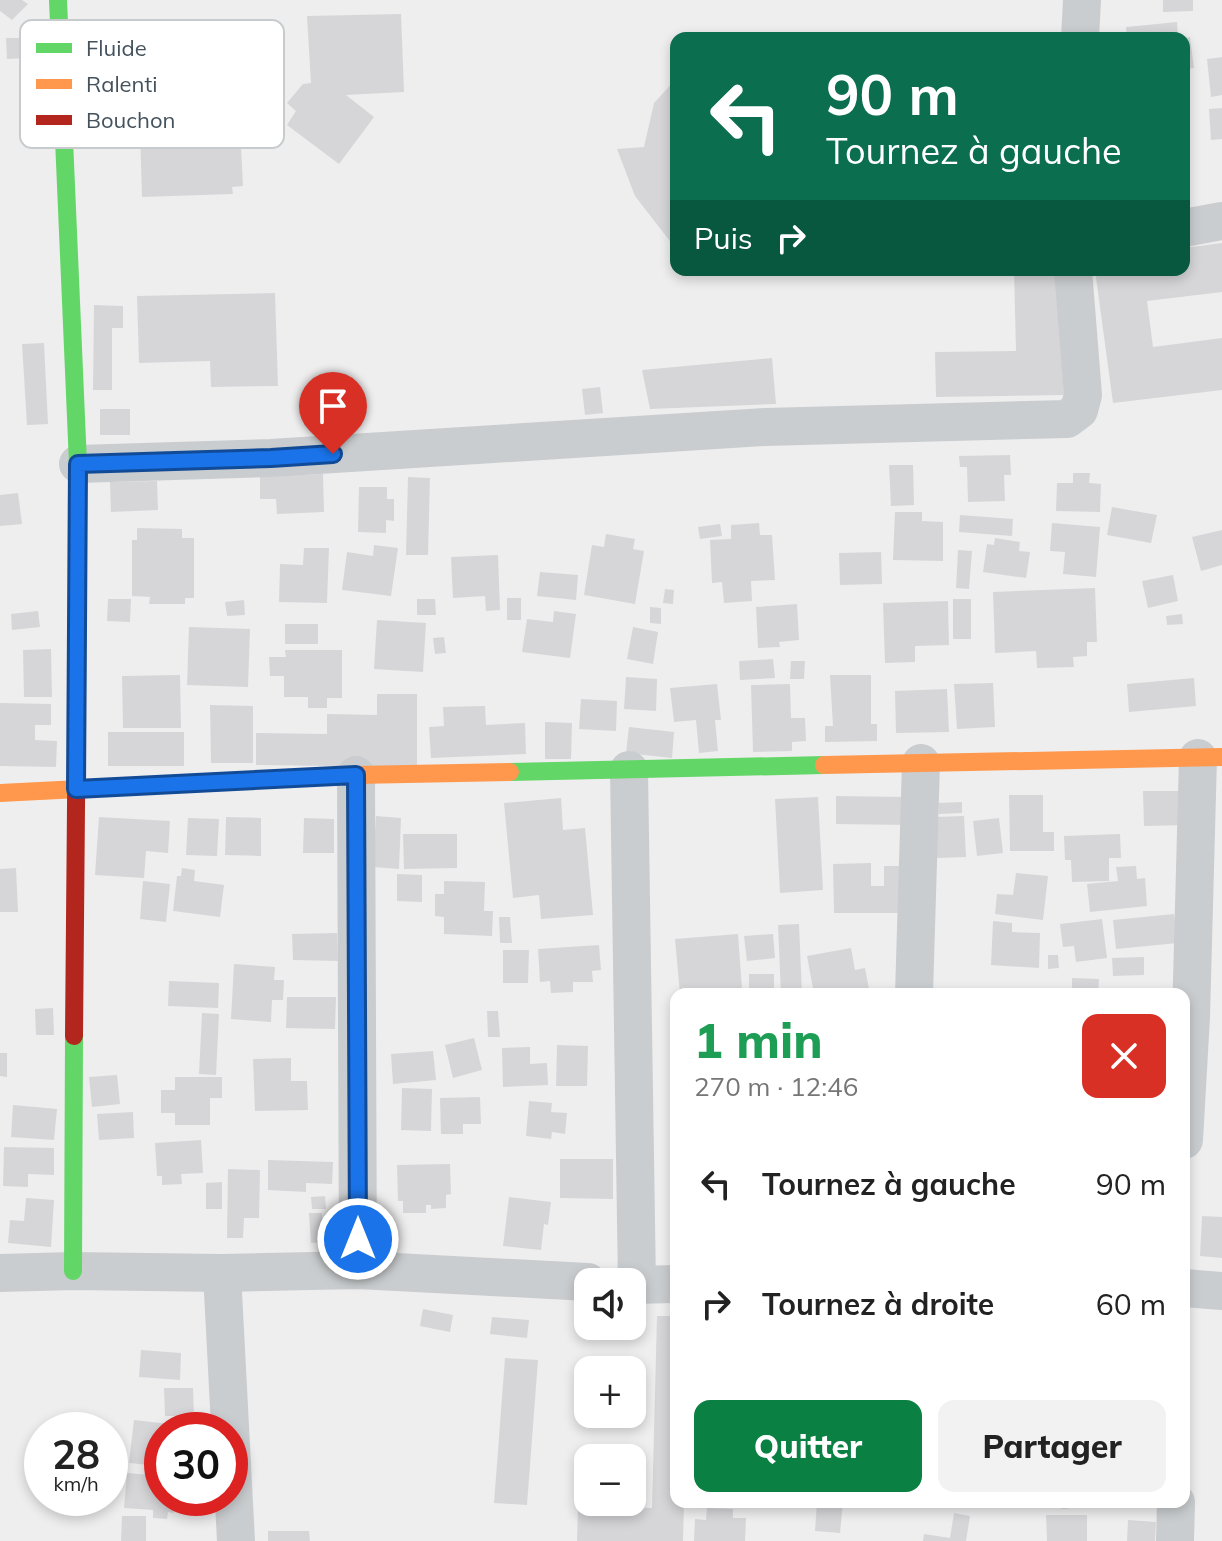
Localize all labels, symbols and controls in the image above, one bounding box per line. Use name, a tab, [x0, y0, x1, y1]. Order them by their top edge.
legend	[20, 20, 284, 148]
text: Fluide	[86, 34, 147, 62]
text: 90 m	[826, 59, 959, 129]
icon: left	[694, 64, 798, 168]
text: Ralenti	[86, 70, 157, 98]
text: Bouchon	[86, 106, 175, 134]
text: Tournez à gauche	[826, 128, 1122, 173]
icon: right	[769, 216, 813, 260]
text: Puis	[694, 219, 753, 257]
pin	[299, 372, 367, 454]
icon: arrive	[311, 384, 355, 428]
text: 1 min	[694, 1010, 823, 1070]
button: close	[1082, 1014, 1166, 1098]
text: 270 m · 12:46	[694, 1070, 858, 1103]
icon: left	[694, 1162, 738, 1206]
text: Tournez à gauche	[762, 1165, 1016, 1203]
text: 90 m	[1096, 1165, 1166, 1203]
position arrow	[316, 1197, 400, 1281]
map controls	[574, 1268, 646, 1516]
button: sound	[574, 1268, 646, 1340]
icon: right	[694, 1282, 738, 1326]
text: Tournez à droite	[762, 1285, 994, 1323]
text: 60 m	[1096, 1285, 1166, 1323]
button: +	[574, 1356, 646, 1428]
button: Quitter	[694, 1400, 922, 1492]
button: Partager	[938, 1400, 1166, 1492]
speed limit sign: 30	[144, 1412, 248, 1516]
text: 28	[52, 1429, 100, 1479]
button: −	[574, 1444, 646, 1516]
text: km/h	[53, 1471, 99, 1496]

